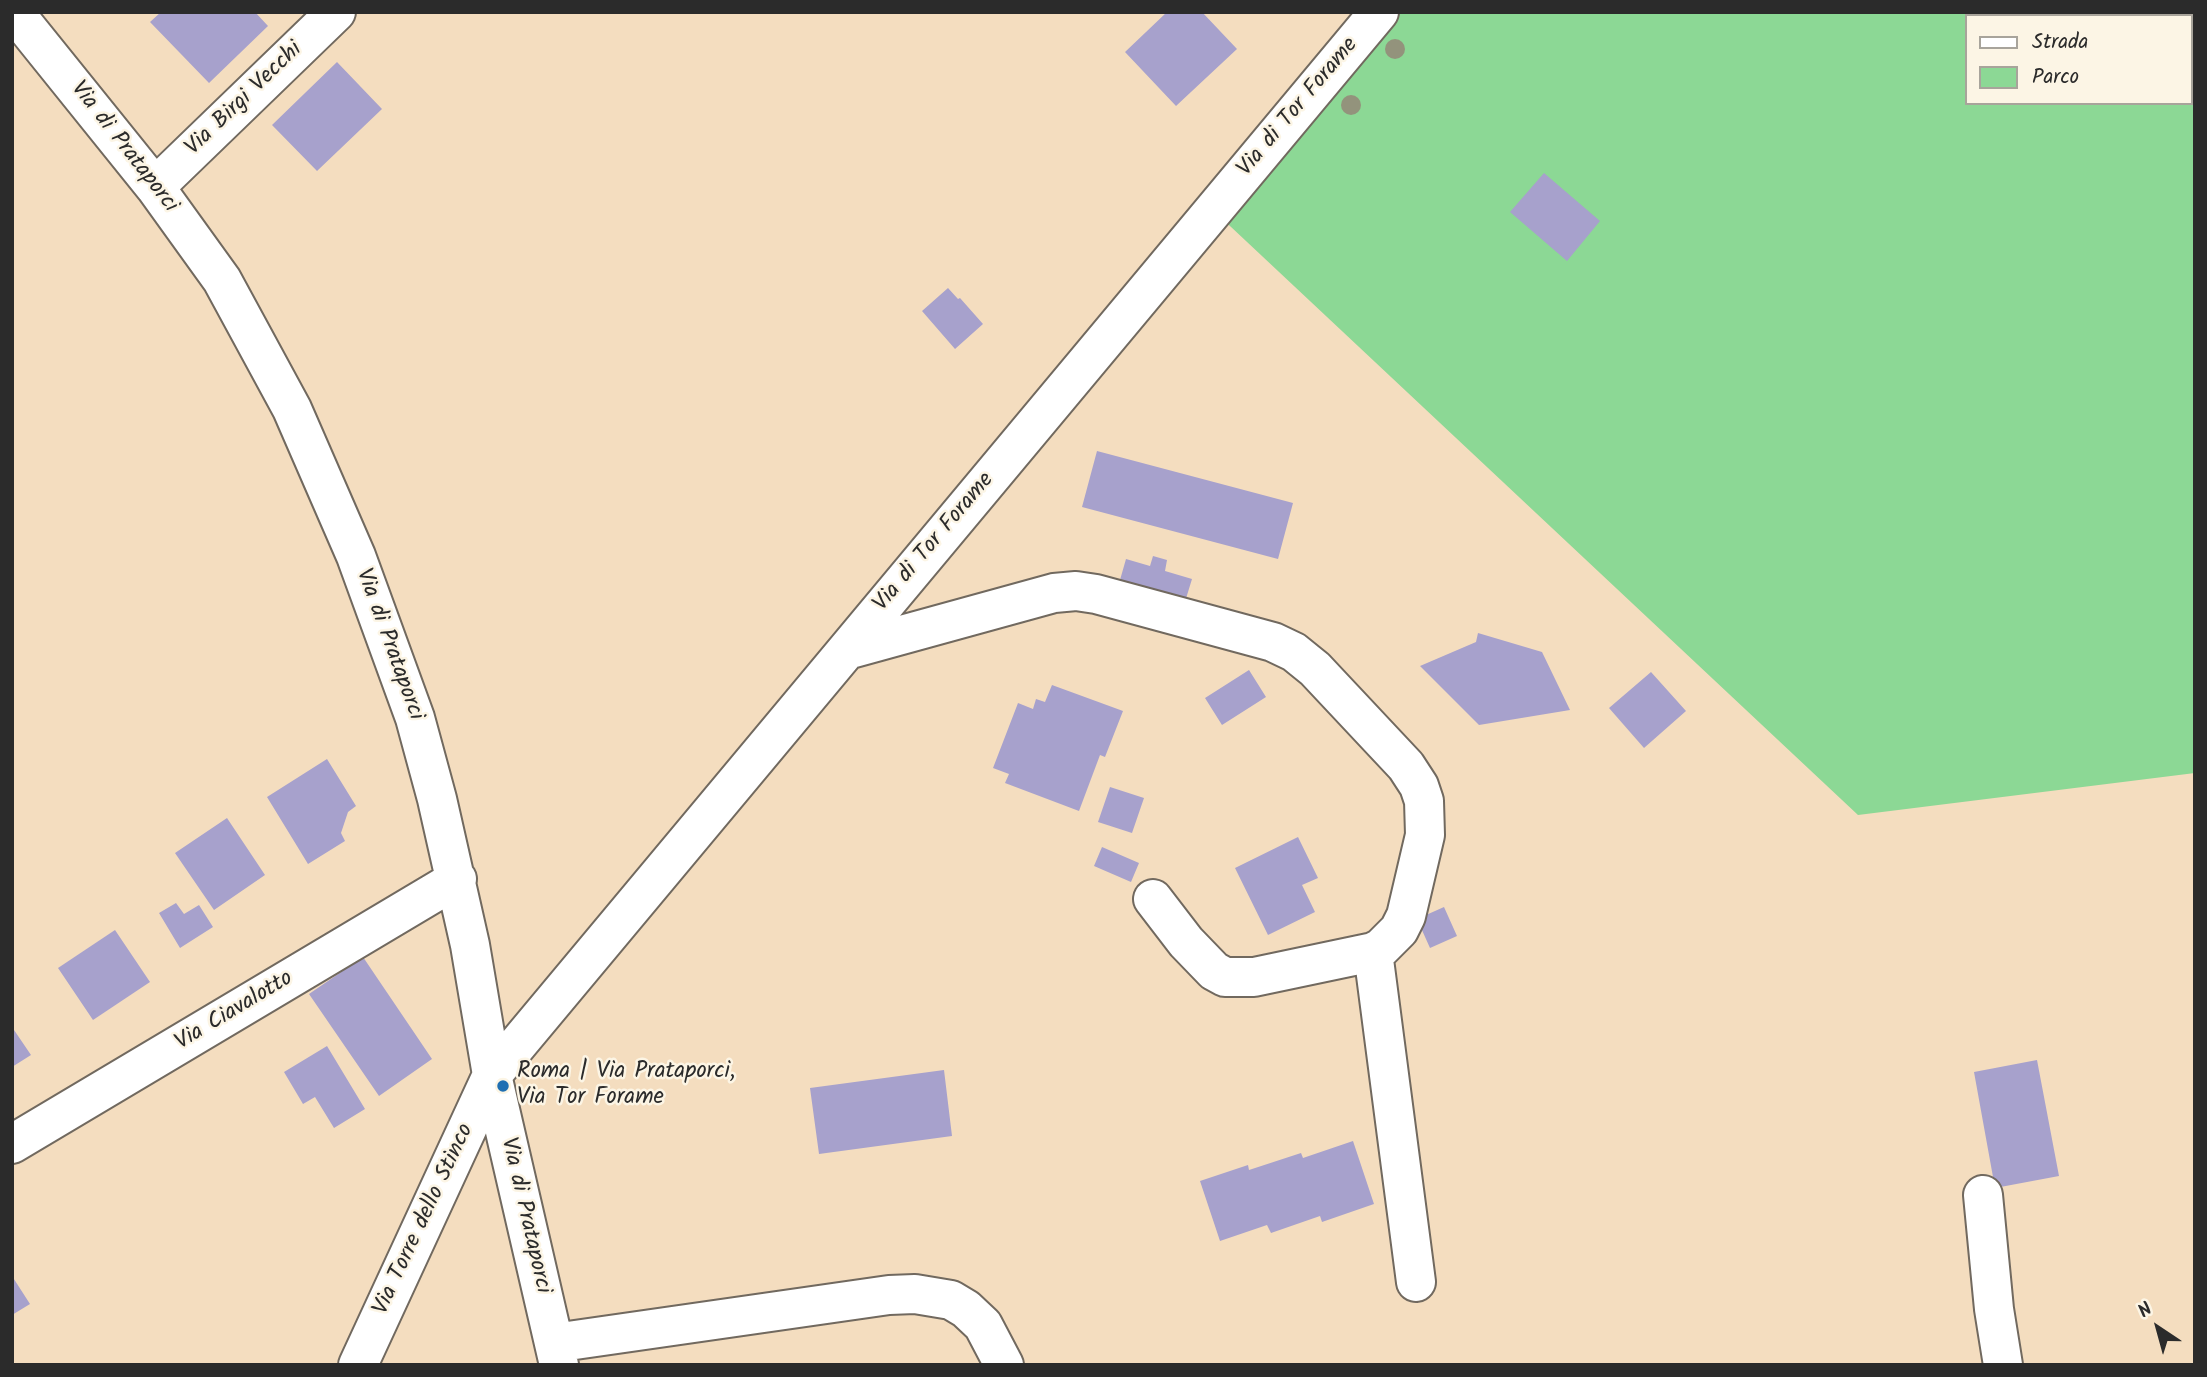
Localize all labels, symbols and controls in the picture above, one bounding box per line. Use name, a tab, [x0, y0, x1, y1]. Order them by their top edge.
legend	[1966, 14, 2193, 105]
text: Strada	[2032, 26, 2088, 59]
street label: Via di Tor Forame	[1233, 33, 1365, 183]
street label: Via Birgi Vecchi	[181, 37, 309, 163]
text: Parco	[2032, 61, 2079, 94]
street label: Via di Prataporci	[63, 77, 183, 219]
street label: Via di Tor Forame	[869, 468, 1001, 618]
street label: Via di Prataporci	[348, 565, 428, 725]
street label: Via Ciavalotto	[171, 966, 299, 1058]
place label: Roma | Via Prataporci, Via Tor Forame	[517, 1059, 735, 1113]
marker: Roma | Via Prataporci, Via Tor Forame	[495, 1078, 511, 1094]
street label: Via Torre dello Stinco	[369, 1120, 481, 1320]
street label: Via di Prataporci	[493, 1135, 555, 1297]
north arrow	[2123, 1293, 2193, 1363]
text: N	[2132, 1295, 2159, 1327]

